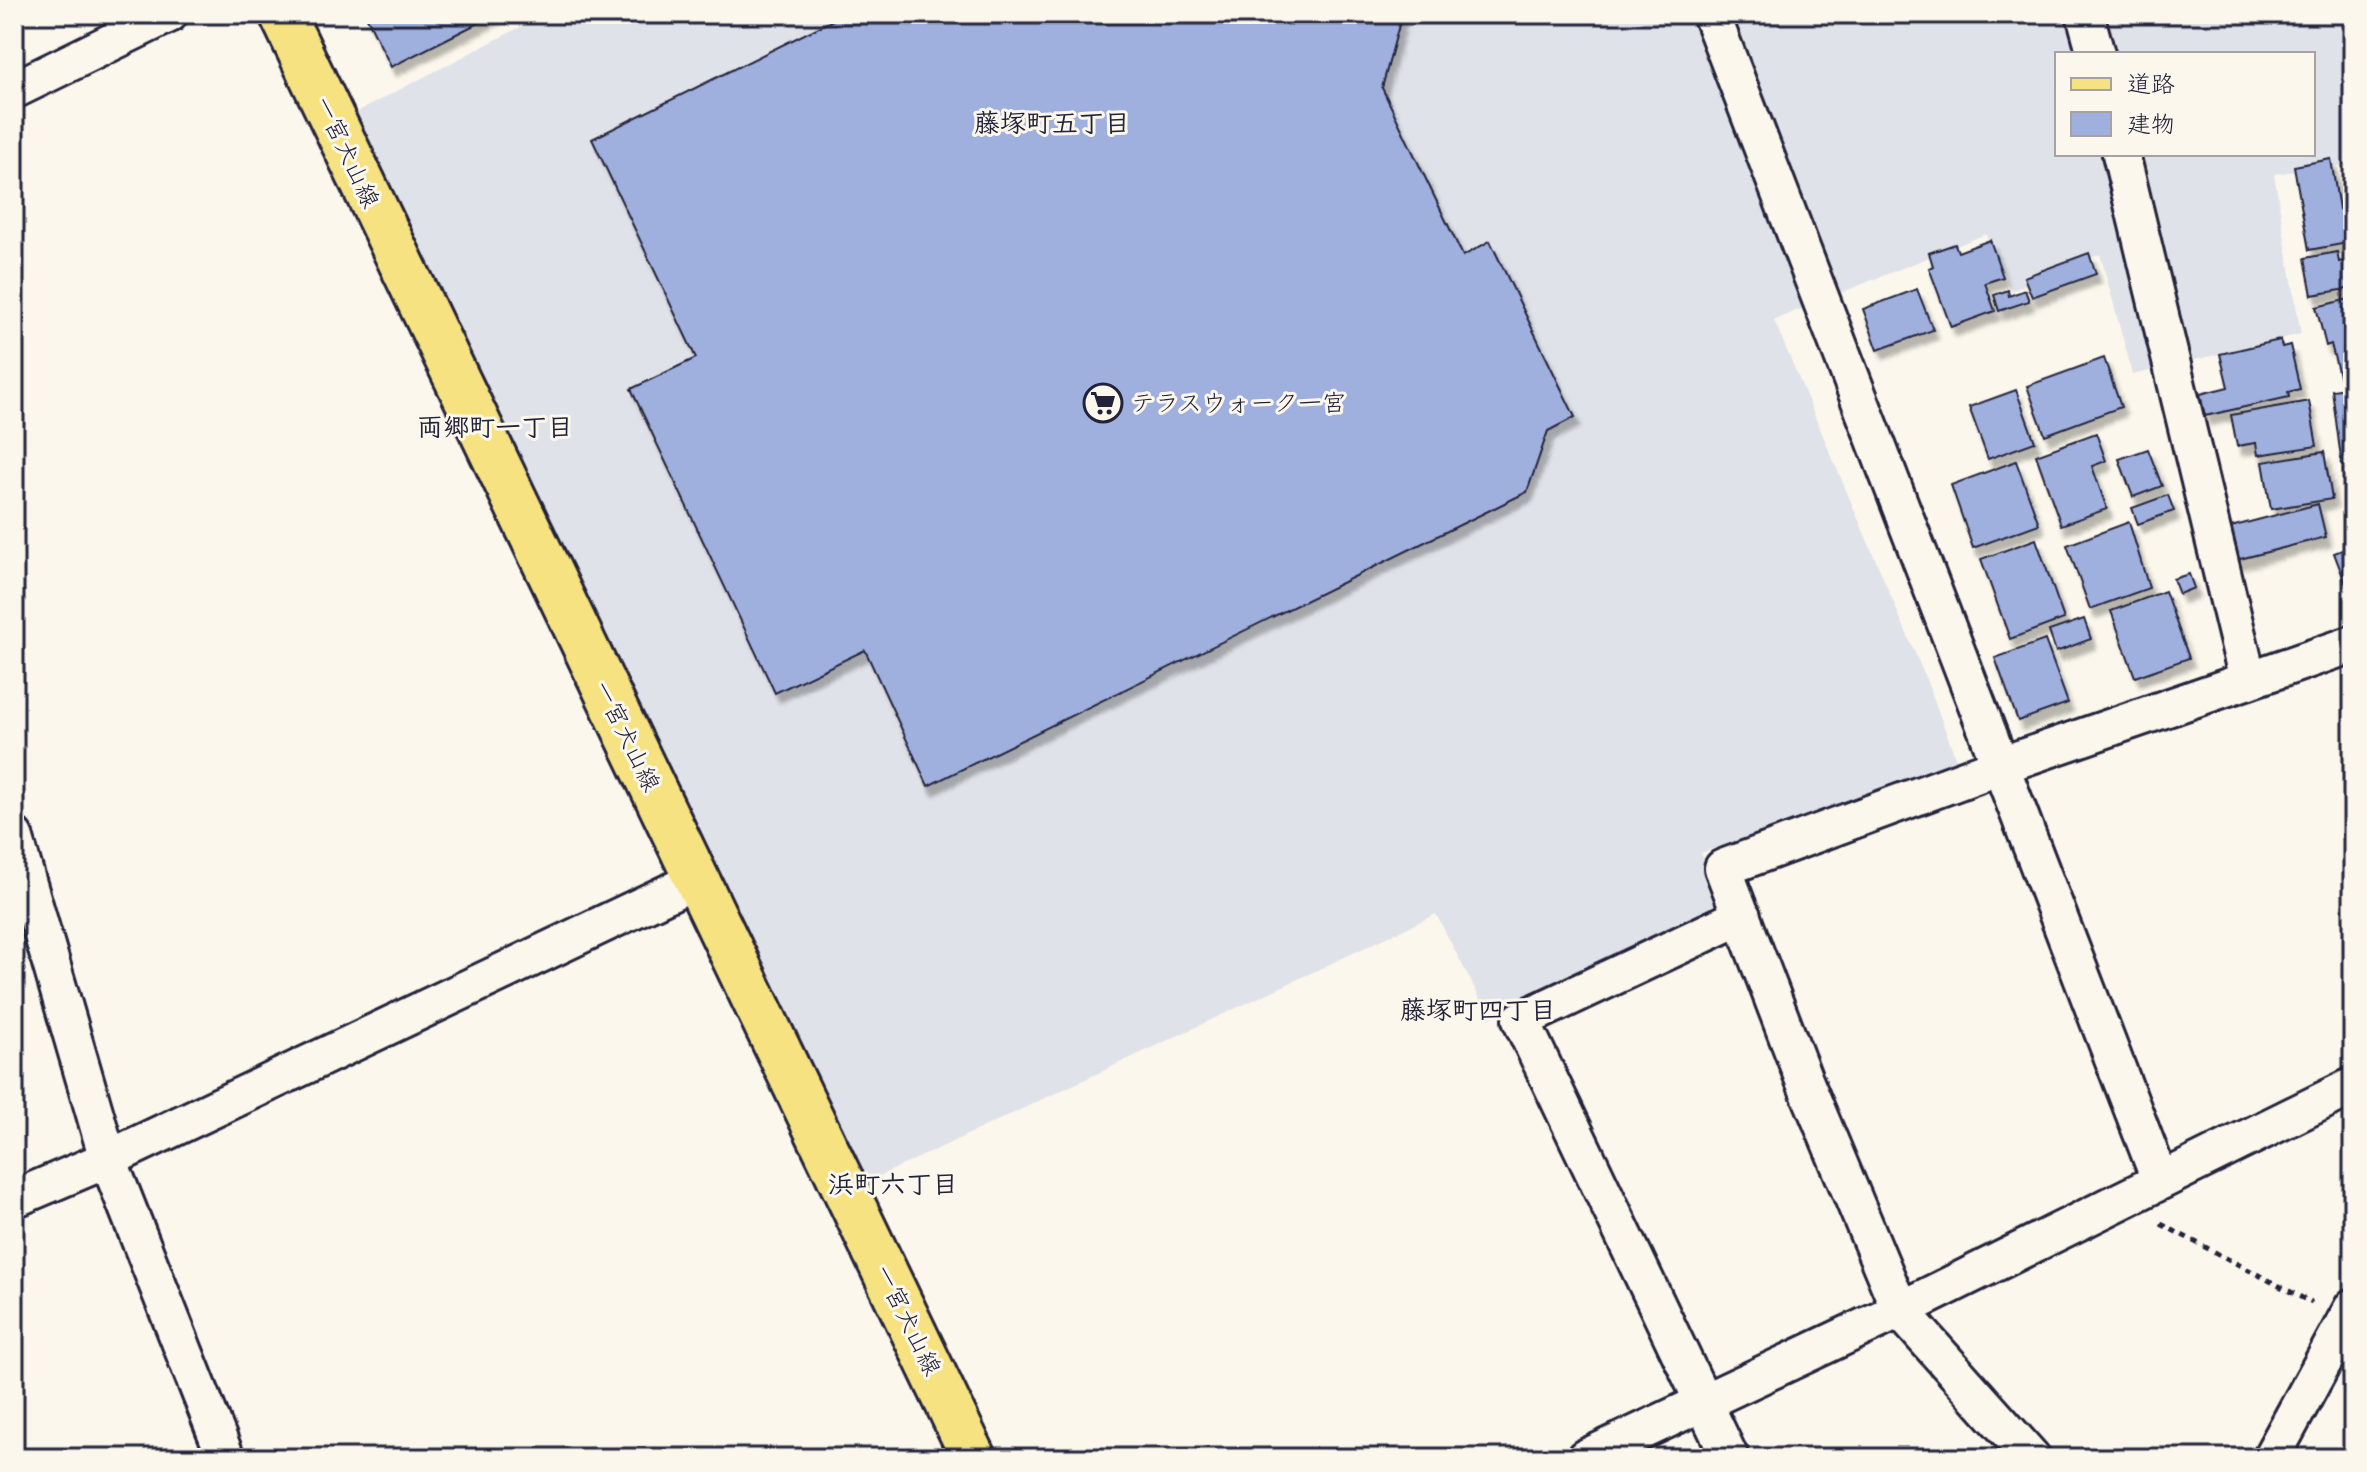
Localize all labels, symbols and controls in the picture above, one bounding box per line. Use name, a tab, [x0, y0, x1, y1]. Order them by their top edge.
legend	[2055, 52, 2315, 156]
text: 道路	[2127, 70, 2175, 101]
street label: 一宮犬山線	[306, 92, 385, 214]
district label: 藤塚町五丁目	[974, 108, 1130, 142]
text: 建物	[2127, 110, 2175, 141]
supermarket icon: テラスウォーク一宮	[1082, 382, 1124, 424]
place label: テラスウォーク一宮	[1131, 389, 1346, 420]
district label: 両郷町一丁目	[417, 412, 573, 446]
street label: 一宮犬山線	[585, 676, 666, 797]
district label: 藤塚町四丁目	[1400, 995, 1556, 1029]
district label: 浜町六丁目	[828, 1169, 958, 1203]
street label: 一宮犬山線	[866, 1260, 947, 1381]

